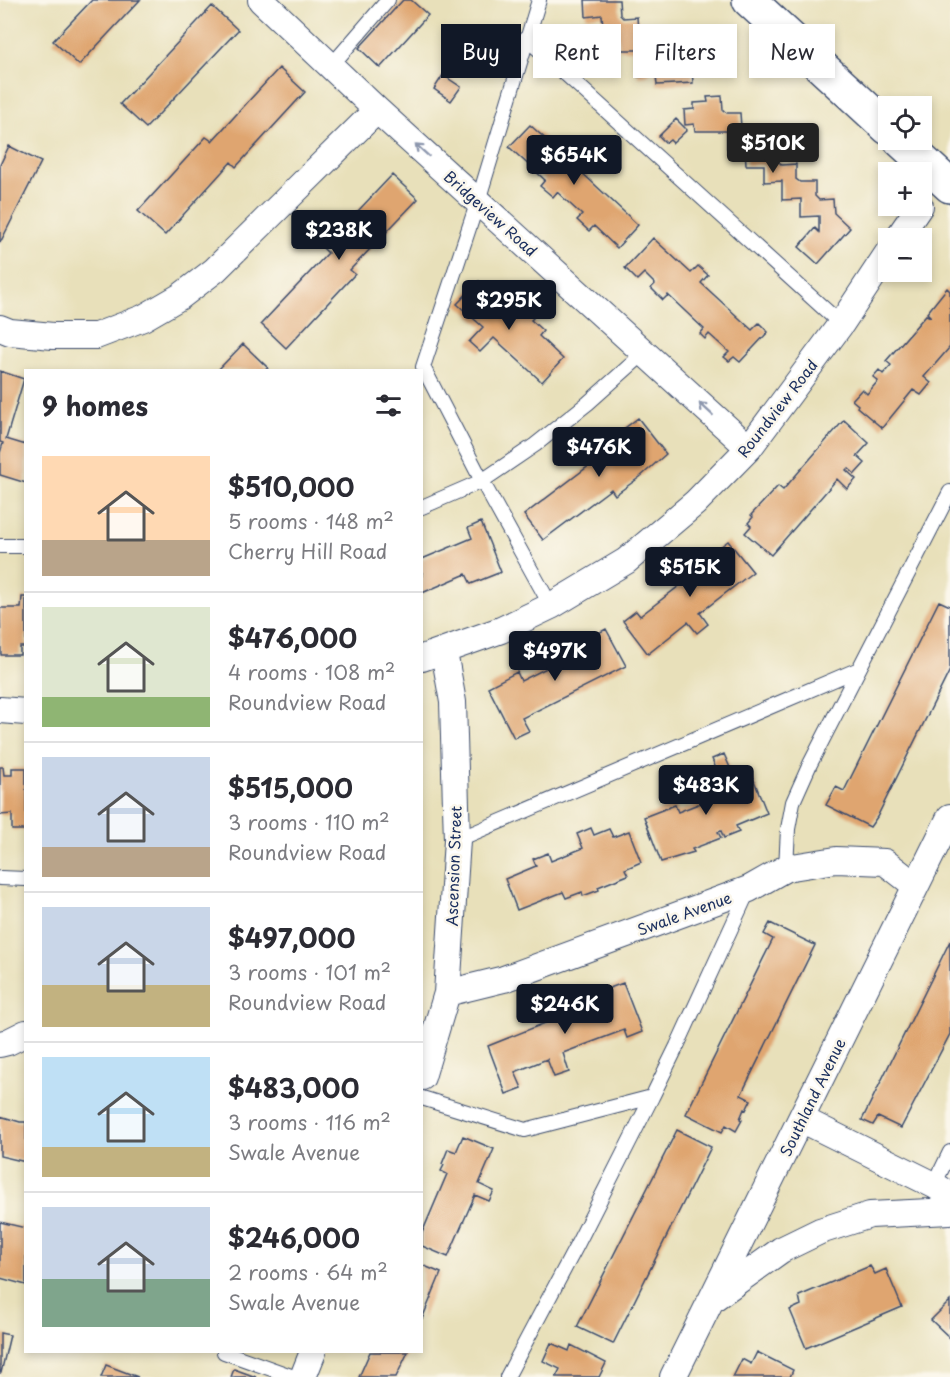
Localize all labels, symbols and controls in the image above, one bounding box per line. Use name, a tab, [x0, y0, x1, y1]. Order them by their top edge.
chip: Buy	[441, 24, 521, 78]
chip: Rent	[533, 24, 621, 78]
chip: Filters	[633, 24, 737, 78]
chip: New	[749, 24, 835, 78]
map controls	[878, 96, 932, 282]
button: locate	[878, 96, 932, 150]
pin: $510K	[731, 123, 815, 174]
text: $510K	[741, 127, 805, 157]
pin: $654K	[532, 135, 616, 186]
text: $654K	[541, 139, 607, 169]
one-way arrow	[415, 143, 430, 157]
button: +	[878, 162, 932, 216]
street label: Bridgeview Road	[439, 165, 543, 261]
pin: $238K	[297, 210, 381, 261]
text: $238K	[305, 214, 373, 244]
button: −	[878, 228, 932, 282]
pin: $295K	[467, 280, 551, 331]
text: $295K	[476, 284, 542, 314]
street label: Roundview Road	[731, 354, 823, 462]
text: 9 homes	[42, 386, 148, 425]
icon: filters	[372, 389, 405, 422]
one-way arrow	[699, 402, 714, 416]
pin: $476K	[557, 427, 641, 478]
text: $476K	[566, 431, 632, 461]
text: $510,000	[228, 467, 355, 506]
icon: home	[90, 480, 162, 552]
text: 5 rooms · 148 m²	[228, 506, 394, 536]
text: Cherry Hill Road	[228, 536, 387, 566]
pin: $515K	[648, 547, 732, 598]
text: $515K	[659, 551, 721, 581]
text: $476,000	[228, 618, 357, 657]
icon: home	[90, 631, 162, 703]
pin: $497K	[513, 631, 597, 682]
text: $497K	[523, 635, 587, 665]
text: 4 rooms · 108 m²	[228, 657, 395, 687]
text: Roundview Road	[228, 687, 387, 717]
pin: $483K	[664, 765, 748, 816]
text: $515,000	[228, 768, 353, 807]
text: $483K	[673, 769, 739, 799]
icon: home	[90, 781, 162, 853]
street label: Ascension Street	[439, 805, 467, 927]
text: 3 rooms · 110 m²	[228, 807, 390, 837]
text: Roundview Road	[228, 837, 387, 867]
street label: Swale Avenue	[634, 885, 734, 941]
text: $497,000	[228, 918, 355, 957]
icon: home	[90, 931, 162, 1003]
text: 3 rooms · 101 m²	[228, 957, 391, 987]
pin: $246K	[523, 984, 607, 1035]
text: Roundview Road	[228, 987, 387, 1017]
text: $246K	[530, 988, 600, 1018]
street label: Southland Avenue	[773, 1034, 851, 1160]
text: $483,000	[228, 1068, 359, 1107]
icon: home	[90, 1081, 162, 1153]
text: 3 rooms · 116 m²	[228, 1107, 391, 1137]
text: Swale Avenue	[228, 1137, 360, 1167]
text: $246,000	[228, 1218, 360, 1257]
icon: home	[90, 1231, 162, 1303]
text: 2 rooms · 64 m²	[228, 1257, 388, 1287]
text: Swale Avenue	[228, 1287, 360, 1317]

